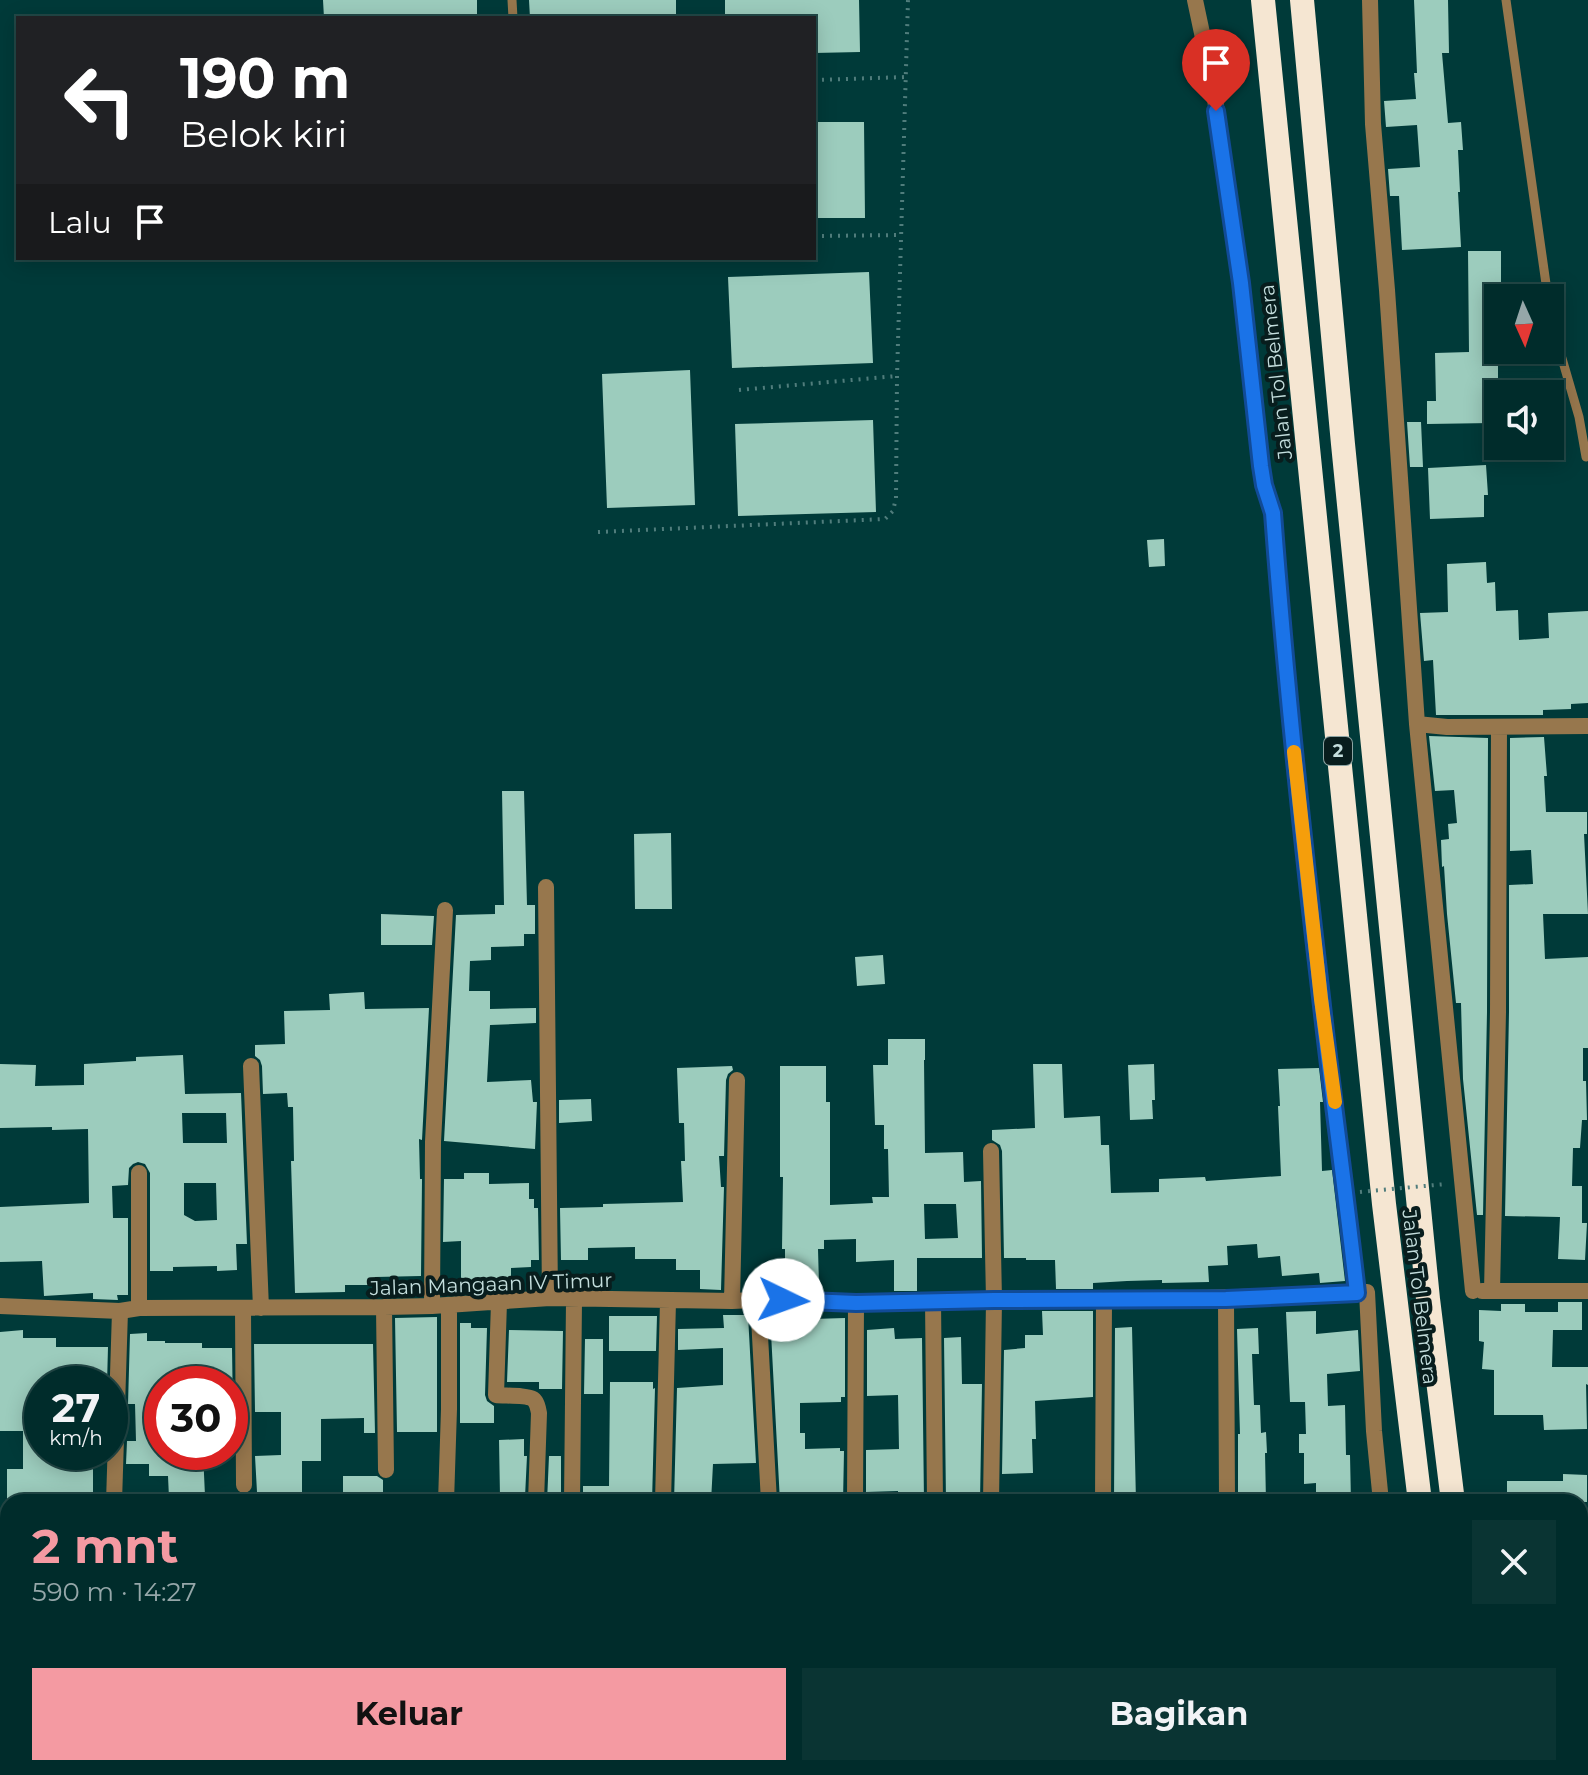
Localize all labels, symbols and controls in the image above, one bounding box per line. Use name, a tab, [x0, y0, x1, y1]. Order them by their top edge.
pin	[1182, 29, 1250, 111]
icon: arrive	[1194, 41, 1238, 85]
text: 190 m	[180, 44, 350, 112]
icon: left	[48, 48, 152, 152]
text: Belok kiri	[180, 112, 347, 156]
icon: arrive	[128, 200, 172, 244]
text: Lalu	[48, 204, 112, 241]
street label: Jalan Tol Belmera	[1255, 283, 1297, 462]
north arrow	[1484, 284, 1564, 364]
map controls	[1484, 284, 1564, 460]
button: sound	[1484, 380, 1564, 460]
road number: 2	[1324, 737, 1352, 765]
street label: Jalan Tol Belmera	[1397, 1207, 1443, 1386]
position arrow	[741, 1258, 825, 1342]
street label: Jalan Mangaan IV Timur	[368, 1268, 613, 1300]
speed limit sign: 30	[144, 1366, 248, 1470]
text: 27	[52, 1383, 100, 1432]
text: km/h	[49, 1426, 103, 1450]
text: 2 mnt	[32, 1517, 178, 1575]
button: close	[1472, 1520, 1556, 1604]
text: 590 m · 14:27	[32, 1576, 197, 1608]
button: Keluar	[32, 1668, 786, 1760]
button: Bagikan	[802, 1668, 1556, 1760]

